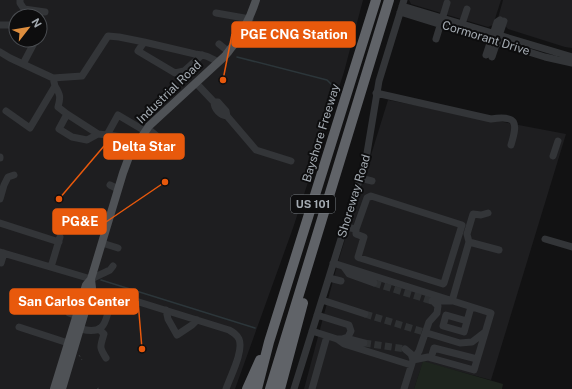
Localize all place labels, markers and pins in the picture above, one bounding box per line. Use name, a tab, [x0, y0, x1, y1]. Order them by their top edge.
callout: PGE CNG Station	[232, 22, 355, 47]
callout: Delta Star	[104, 134, 184, 159]
callout: PG&E	[53, 209, 106, 234]
callout: San Carlos Center	[10, 289, 138, 314]

